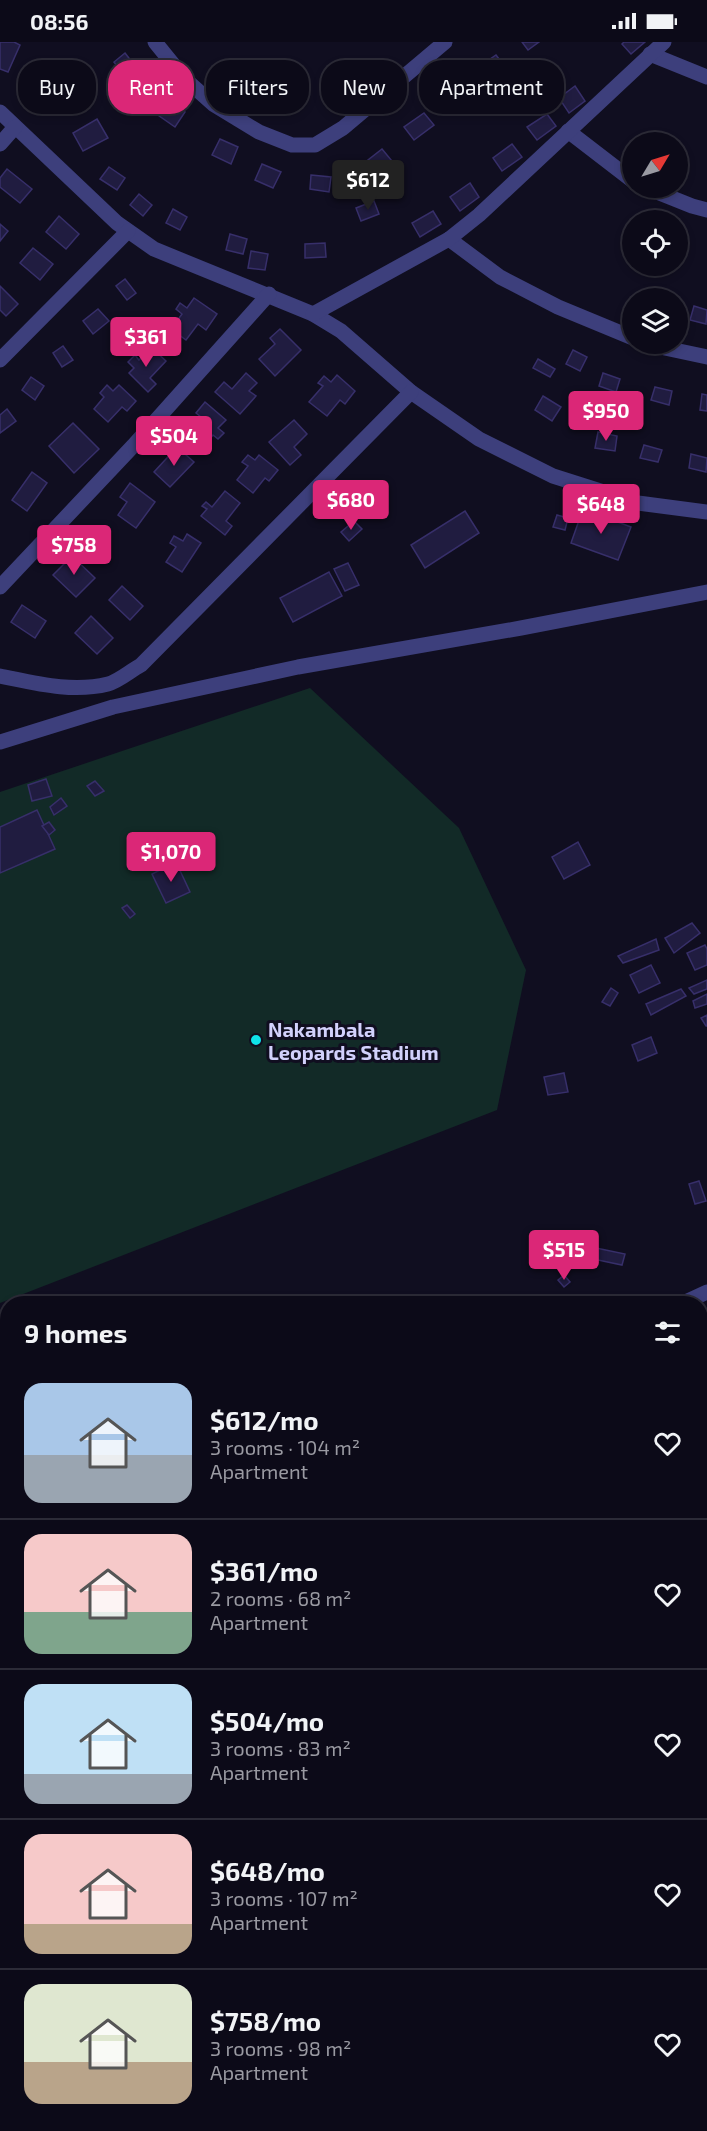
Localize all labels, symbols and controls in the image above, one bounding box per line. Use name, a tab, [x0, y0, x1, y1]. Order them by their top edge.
text: 08:56	[30, 8, 88, 34]
chip: Buy	[18, 60, 96, 114]
chip: Rent	[108, 60, 194, 114]
chip: Filters	[206, 60, 309, 114]
chip: New	[321, 60, 407, 114]
chip: Apartment	[419, 60, 564, 114]
north arrow	[622, 132, 688, 198]
map controls	[622, 132, 688, 354]
pin: $612	[332, 160, 404, 211]
text: $612	[346, 167, 390, 191]
button: locate	[622, 210, 688, 276]
button: layers	[622, 288, 688, 354]
pin: $361	[110, 317, 182, 368]
text: $361	[124, 324, 168, 348]
pin: $950	[570, 391, 642, 442]
text: $950	[582, 398, 630, 422]
pin: $504	[138, 416, 210, 467]
text: $504	[150, 423, 198, 447]
pin: $680	[315, 480, 387, 531]
pin: $648	[565, 484, 637, 535]
text: $680	[327, 487, 375, 511]
text: $648	[577, 491, 625, 515]
pin: $758	[38, 525, 110, 576]
text: $758	[51, 532, 97, 556]
pin: $1,070	[122, 832, 220, 883]
text: $1,070	[141, 839, 201, 863]
place label: Nakambala Leopards Stadium	[268, 1017, 439, 1064]
marker: Nakambala Leopards Stadium	[249, 1033, 263, 1047]
pin: $515	[528, 1230, 600, 1281]
text: $515	[543, 1237, 585, 1261]
icon: filters	[651, 1316, 684, 1349]
text: 9 homes	[24, 1317, 127, 1348]
text: $612/mo	[210, 1404, 319, 1435]
icon: home	[72, 1407, 144, 1479]
icon: heart	[651, 1427, 684, 1460]
text: 3 rooms · 104 m²	[210, 1435, 360, 1459]
text: Apartment	[210, 1459, 308, 1483]
text: $361/mo	[210, 1555, 318, 1586]
icon: home	[72, 1558, 144, 1630]
icon: heart	[651, 1578, 684, 1611]
text: 2 rooms · 68 m²	[210, 1586, 351, 1610]
text: Apartment	[210, 1610, 308, 1634]
text: $504/mo	[210, 1705, 324, 1736]
icon: home	[72, 1708, 144, 1780]
icon: heart	[651, 1728, 684, 1761]
text: 3 rooms · 83 m²	[210, 1736, 351, 1760]
text: Apartment	[210, 1760, 308, 1784]
text: $648/mo	[210, 1855, 325, 1886]
icon: home	[72, 1858, 144, 1930]
icon: heart	[651, 1878, 684, 1911]
text: 3 rooms · 107 m²	[210, 1886, 358, 1910]
text: Apartment	[210, 1910, 308, 1934]
text: $758/mo	[210, 2005, 321, 2036]
icon: home	[72, 2008, 144, 2080]
icon: heart	[651, 2028, 684, 2061]
text: 3 rooms · 98 m²	[210, 2036, 351, 2060]
text: Apartment	[210, 2060, 308, 2084]

